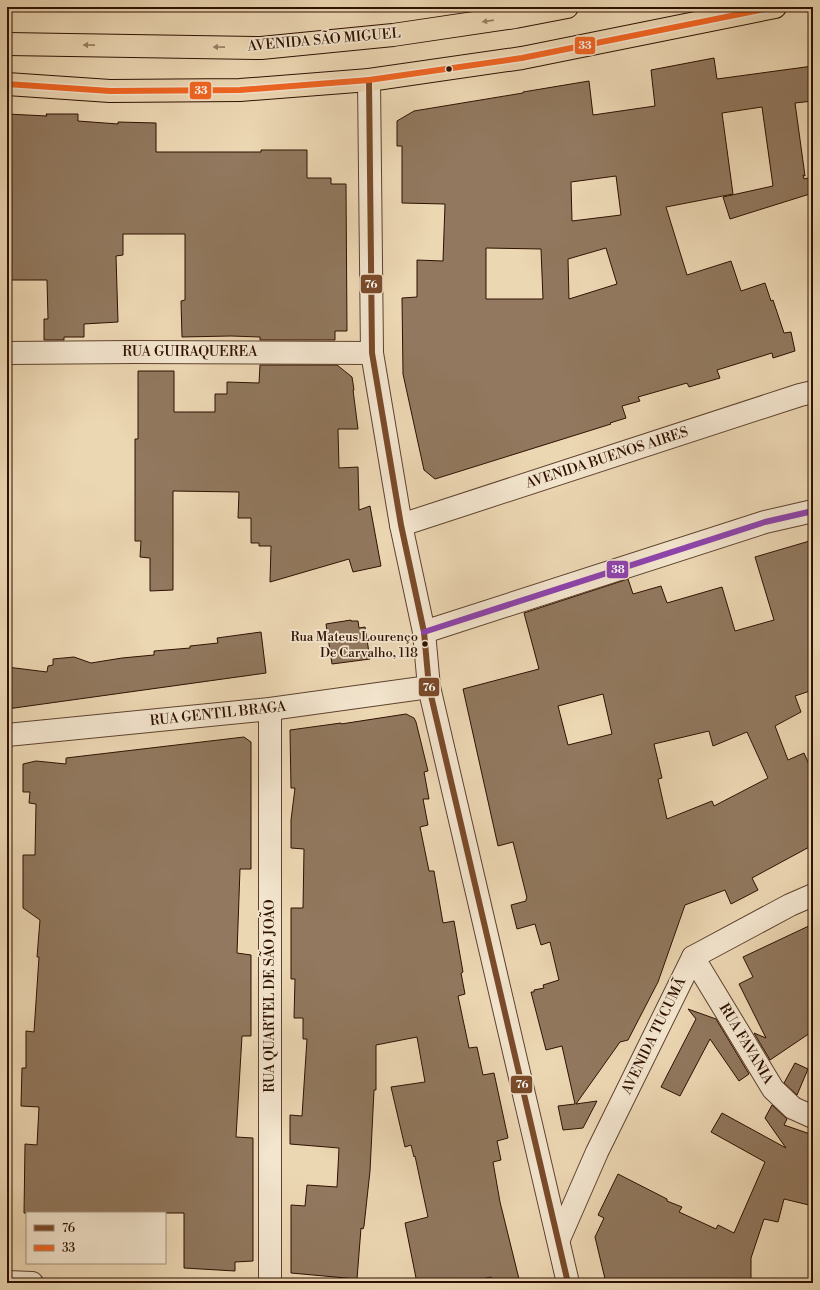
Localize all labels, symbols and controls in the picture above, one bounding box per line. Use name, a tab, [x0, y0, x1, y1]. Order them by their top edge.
one-way arrow	[482, 18, 494, 24]
street label: AVENIDA SÃO MIGUEL	[245, 22, 401, 56]
line badge: 33	[574, 36, 596, 55]
text: 33	[578, 39, 592, 53]
one-way arrow	[82, 42, 95, 48]
one-way arrow	[212, 44, 225, 50]
unlabelled marker	[444, 64, 454, 74]
line badge: 33	[189, 81, 212, 100]
text: 33	[194, 84, 208, 98]
line badge: 76	[360, 274, 383, 294]
text: 76	[365, 278, 378, 292]
street label: RUA GUIRAQUEREA	[122, 343, 258, 361]
street label: AVENIDA BUENOS AIRES	[522, 423, 691, 493]
line badge: 38	[606, 560, 629, 579]
text: 38	[611, 563, 625, 577]
place label: Rua Mateus Lourenço De Carvalho, 118	[290, 629, 418, 661]
marker: Rua Mateus Lourenço De Carvalho, 118	[420, 639, 430, 649]
line badge: 76	[418, 677, 440, 697]
text: 76	[423, 681, 436, 695]
street label: RUA GENTIL BRAGA	[149, 698, 287, 730]
street label: RUA QUARTEL DE SÃO JOÃO	[259, 899, 279, 1093]
street label: AVENIDA TUCUMÃ	[616, 973, 690, 1098]
street label: RUA FAVANIA	[715, 1000, 777, 1088]
line badge: 76	[510, 1075, 533, 1094]
text: 76	[516, 1078, 529, 1092]
legend	[26, 1212, 166, 1264]
text: 76	[62, 1221, 75, 1236]
text: 33	[62, 1241, 76, 1256]

